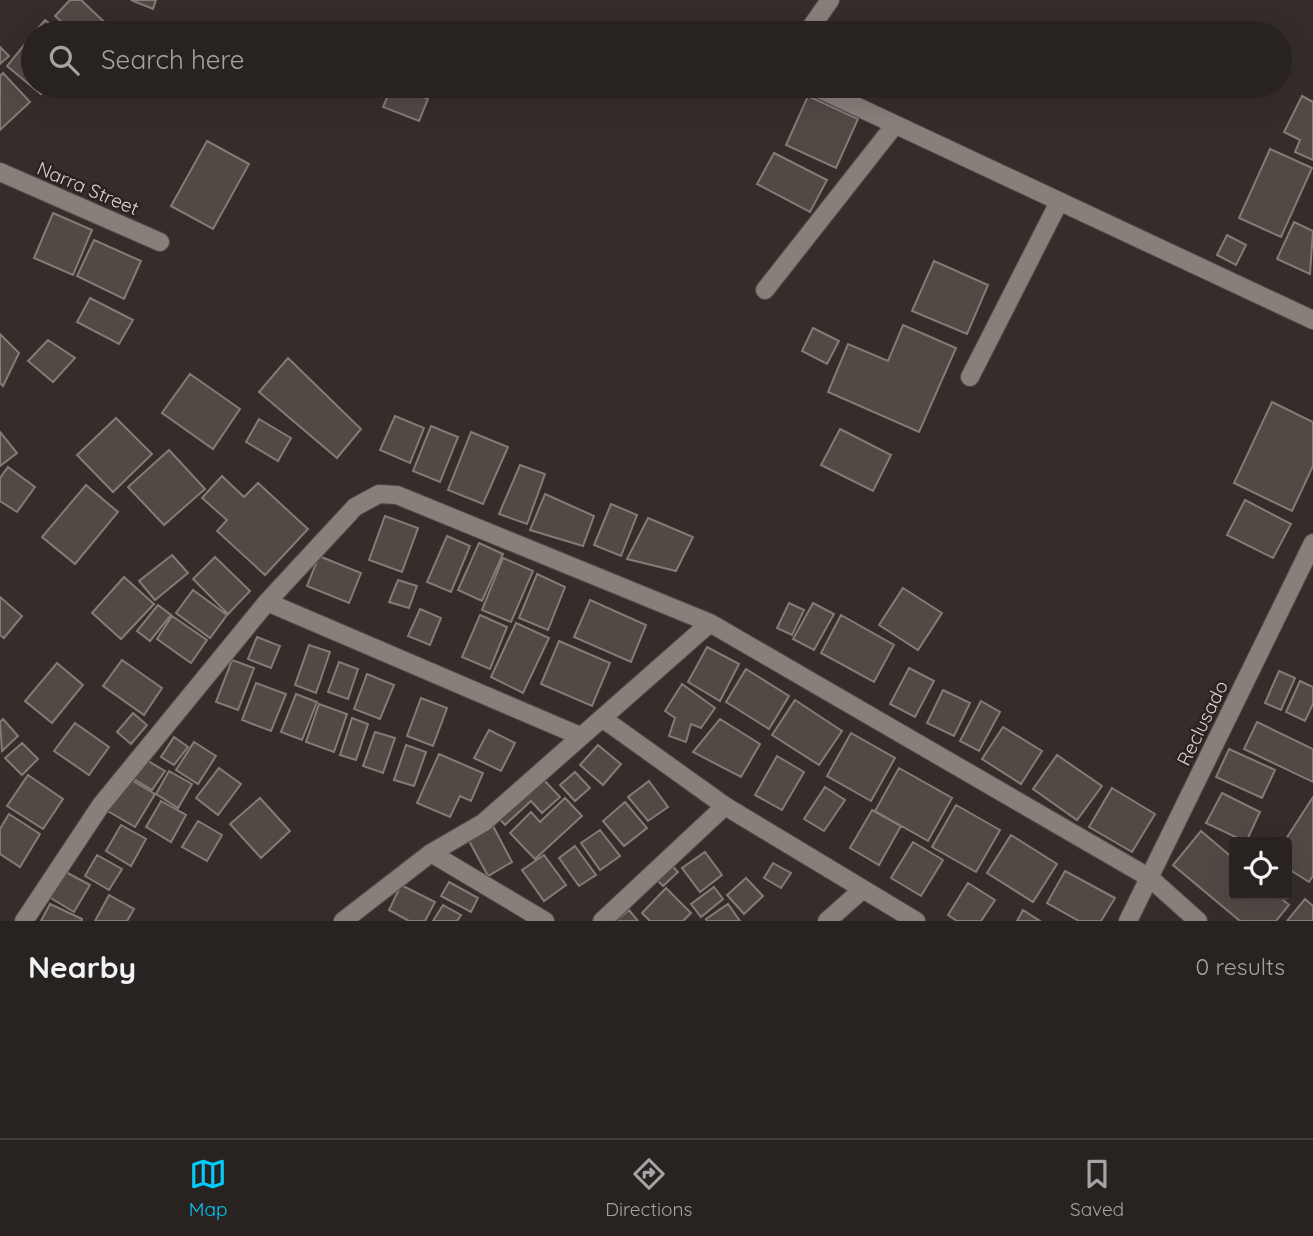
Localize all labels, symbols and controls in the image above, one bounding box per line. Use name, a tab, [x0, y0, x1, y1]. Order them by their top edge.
search box	[21, 21, 1292, 98]
icon: search	[45, 41, 83, 79]
text: Search here	[101, 43, 245, 76]
street label: Narra Street	[33, 156, 143, 220]
street label: Reclusado	[1171, 676, 1233, 770]
map controls	[1229, 837, 1292, 900]
button: locate	[1229, 837, 1292, 900]
text: Nearby	[28, 948, 136, 986]
text: 0 results	[1196, 952, 1285, 981]
tab: Map	[189, 1155, 228, 1221]
tab: Directions	[605, 1155, 692, 1221]
tab: Saved	[1070, 1155, 1124, 1221]

